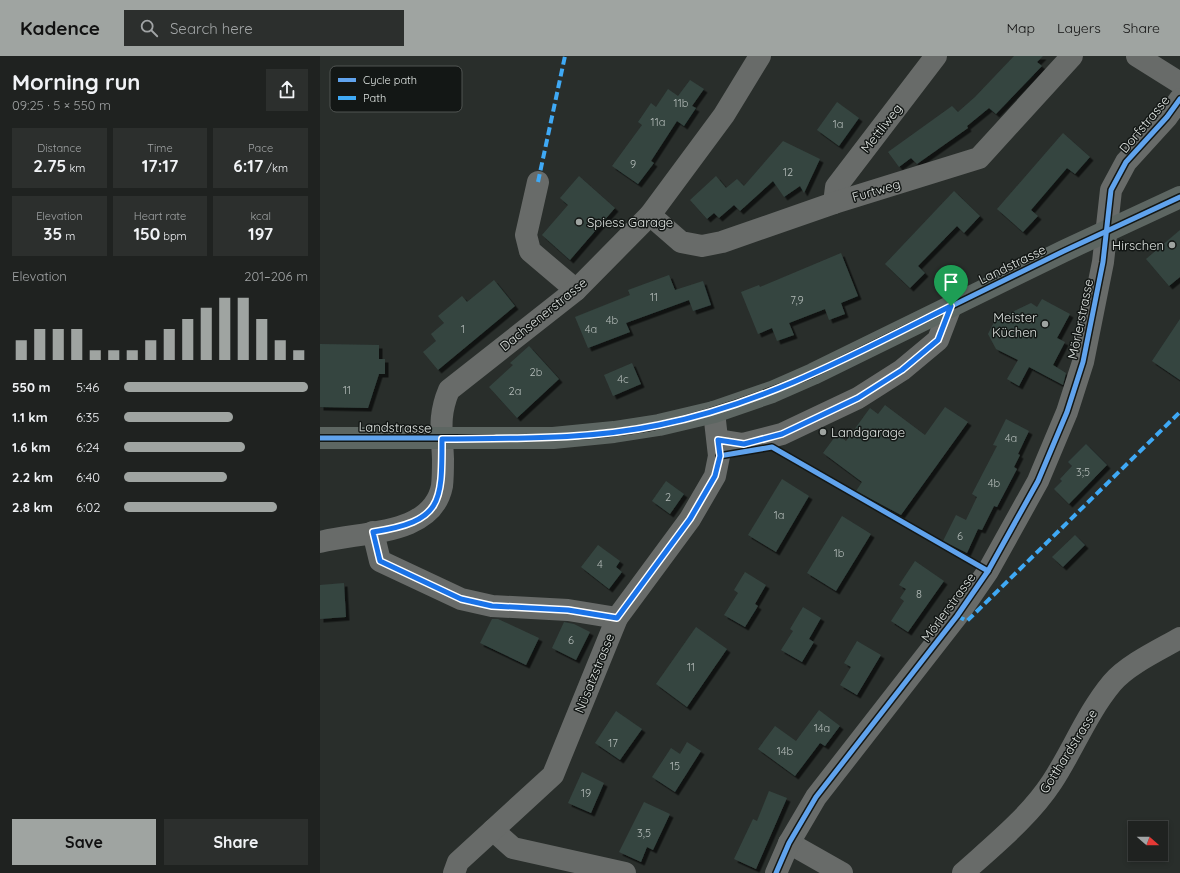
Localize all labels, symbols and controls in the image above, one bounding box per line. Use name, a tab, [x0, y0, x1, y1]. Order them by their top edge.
search box	[124, 10, 404, 46]
text: Kadence	[20, 16, 100, 40]
icon: search	[138, 17, 160, 39]
text: Search here	[170, 19, 253, 38]
text: Map	[1006, 19, 1035, 37]
text: Layers	[1057, 19, 1101, 37]
text: Share	[1123, 19, 1160, 37]
legend	[330, 66, 462, 112]
text: Morning run	[12, 68, 140, 96]
button: share	[266, 69, 308, 111]
text: Cycle path	[363, 73, 417, 87]
text: Path	[363, 91, 386, 105]
street label: Dorfstrasse	[1115, 92, 1173, 156]
house number: 11b	[674, 96, 689, 110]
text: 09:25 · 5 × 550 m	[12, 97, 111, 113]
street label: Mettliweg	[857, 100, 905, 156]
house number: 11a	[651, 115, 665, 129]
house number: 1a	[833, 117, 843, 131]
text: Distance	[37, 141, 81, 155]
text: Time	[147, 141, 173, 155]
text: Pace	[248, 141, 273, 155]
text: 2.75	[33, 155, 66, 176]
text: 17:17	[142, 155, 178, 176]
text: 6:17	[233, 155, 263, 176]
house number: 9	[630, 157, 636, 171]
text: km	[66, 161, 85, 175]
text: /km	[263, 161, 288, 175]
house number: 12	[783, 165, 793, 179]
street label: Furtweg	[850, 175, 902, 205]
text: Elevation	[36, 209, 83, 223]
text: Heart rate	[134, 209, 186, 223]
text: kcal	[250, 209, 271, 223]
place label: Spiess Garage	[587, 214, 673, 230]
marker: Spiess Garage	[574, 217, 584, 227]
text: 35	[43, 223, 62, 244]
text: 150	[133, 223, 160, 244]
text: 197	[248, 223, 273, 244]
text: m	[62, 229, 75, 243]
text: bpm	[160, 229, 187, 243]
place label: Hirschen	[1112, 237, 1164, 253]
marker: Hirschen	[1167, 240, 1177, 250]
street label: Landstrasse	[976, 241, 1048, 287]
pin	[934, 265, 968, 306]
text: Elevation	[12, 268, 67, 284]
text: 201–206 m	[244, 268, 308, 284]
icon: arrive	[940, 271, 962, 293]
street label: Dachsenerstrasse	[496, 274, 590, 354]
street label: Mörlerstrasse	[1064, 277, 1096, 361]
house number: 11	[650, 290, 658, 304]
house number: 7,9	[790, 293, 804, 307]
place label: Meister Küchen	[992, 309, 1037, 340]
house number: 4b	[606, 313, 619, 327]
marker: Meister Küchen	[1040, 319, 1050, 329]
house number: 1	[461, 322, 465, 336]
house number: 4a	[585, 322, 597, 336]
house number: 2b	[530, 365, 543, 379]
house number: 4c	[617, 372, 629, 386]
text: 550 m	[12, 379, 51, 395]
text: 5:46	[76, 379, 99, 395]
house number: 11	[343, 383, 351, 397]
house number: 2a	[509, 384, 521, 398]
text: 1.1 km	[12, 409, 48, 425]
text: 6:35	[76, 409, 99, 425]
street label: Landstrasse	[358, 418, 432, 436]
place label: Landgarage	[831, 424, 905, 440]
marker: Landgarage	[818, 427, 828, 437]
house number: 4a	[1005, 431, 1017, 445]
text: 1.6 km	[12, 439, 51, 455]
text: 6:24	[76, 439, 99, 455]
house number: 3;5	[1076, 465, 1090, 479]
text: 2.2 km	[12, 469, 53, 485]
text: 6:40	[76, 469, 100, 485]
house number: 4b	[988, 476, 1001, 490]
house number: 2	[665, 490, 671, 504]
text: 2.8 km	[12, 499, 53, 515]
text: 6:02	[76, 499, 100, 515]
house number: 1a	[774, 508, 784, 522]
house number: 6	[957, 529, 963, 543]
house number: 1b	[834, 546, 845, 560]
house number: 4	[597, 557, 603, 571]
street label: Mörlerstrasse	[918, 569, 978, 645]
house number: 8	[916, 587, 922, 601]
street label: Nüsatzstrasse	[571, 631, 617, 715]
house number: 6	[568, 633, 574, 647]
house number: 11	[687, 660, 695, 674]
street label: Gotthardstrasse	[1036, 706, 1100, 796]
house number: 14a	[814, 721, 830, 735]
house number: 17	[608, 736, 618, 750]
house number: 14b	[777, 744, 794, 758]
house number: 15	[670, 759, 680, 773]
house number: 19	[581, 786, 591, 800]
button: Save	[12, 819, 156, 865]
button: Share	[164, 819, 308, 865]
north arrow	[1128, 821, 1168, 861]
map controls	[1128, 821, 1168, 861]
house number: 3,5	[637, 826, 651, 840]

